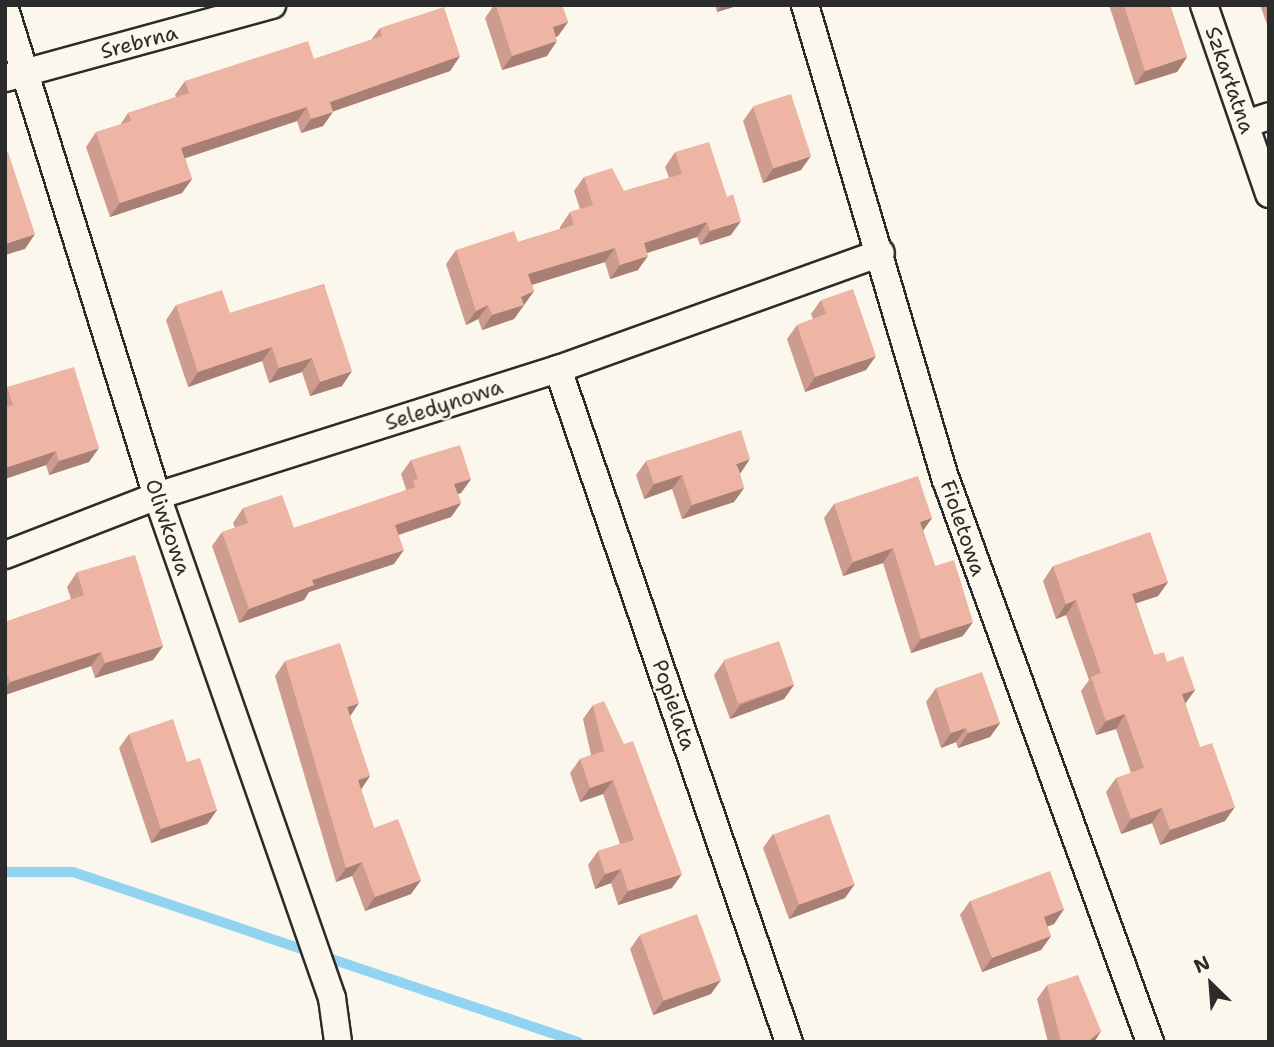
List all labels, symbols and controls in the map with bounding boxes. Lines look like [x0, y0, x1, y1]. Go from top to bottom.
street label: Srebrna [98, 20, 180, 64]
street label: Szkarłatna [1200, 23, 1260, 137]
street label: Seledynowa [382, 374, 506, 436]
street label: Oliwkowa [140, 476, 196, 578]
street label: Fioletowa [935, 477, 991, 579]
street label: Popielata [647, 656, 701, 754]
north arrow [1176, 949, 1246, 1019]
text: N [1190, 950, 1214, 979]

